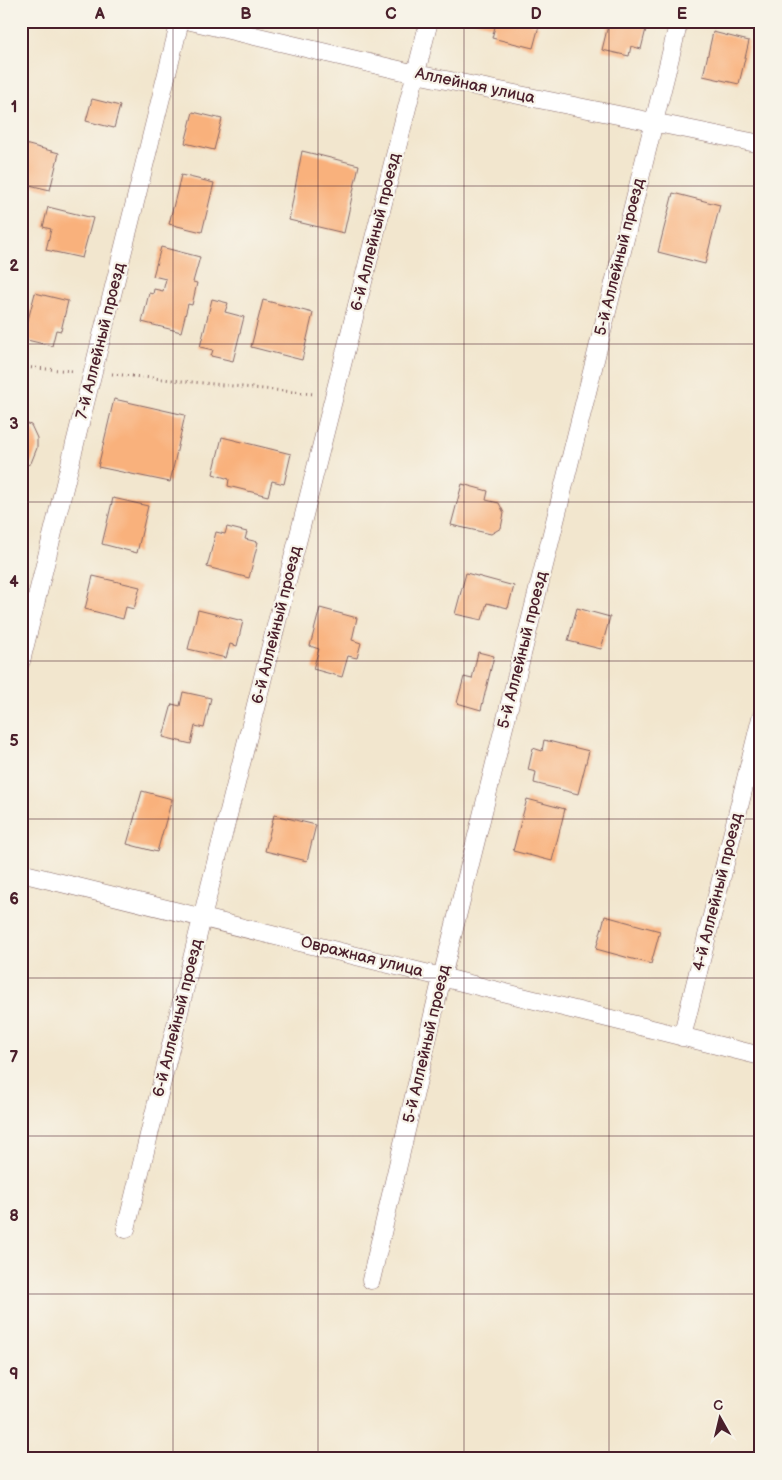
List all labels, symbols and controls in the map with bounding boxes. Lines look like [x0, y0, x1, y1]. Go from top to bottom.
text: A [94, 5, 105, 24]
text: B [240, 5, 252, 24]
text: C [385, 5, 397, 24]
text: D [530, 5, 542, 24]
text: E [677, 5, 687, 24]
street label: Аллейная улица [412, 64, 537, 108]
text: 1 [11, 98, 17, 117]
street label: 6-й Аллейный проезд [347, 151, 405, 313]
street label: 5-й Аллейный проезд [591, 176, 649, 338]
text: 2 [9, 257, 19, 276]
street label: 7-й Аллейный проезд [72, 261, 130, 421]
text: 3 [9, 415, 19, 434]
street label: 6-й Аллейный проезд [248, 544, 306, 706]
street label: 5-й Аллейный проезд [494, 569, 552, 731]
text: 4 [9, 573, 19, 592]
text: 5 [9, 732, 19, 751]
street label: 4-й Аллейный проезд [689, 811, 747, 973]
text: 6 [9, 890, 19, 909]
street label: Овражная улица [299, 933, 426, 982]
street label: 6-й Аллейный проезд [149, 937, 207, 1099]
street label: 5-й Аллейный проезд [400, 963, 454, 1125]
text: 7 [10, 1048, 19, 1067]
text: 8 [9, 1207, 19, 1226]
text: 9 [9, 1365, 19, 1384]
north arrow [694, 1392, 744, 1442]
text: С [712, 1396, 725, 1415]

